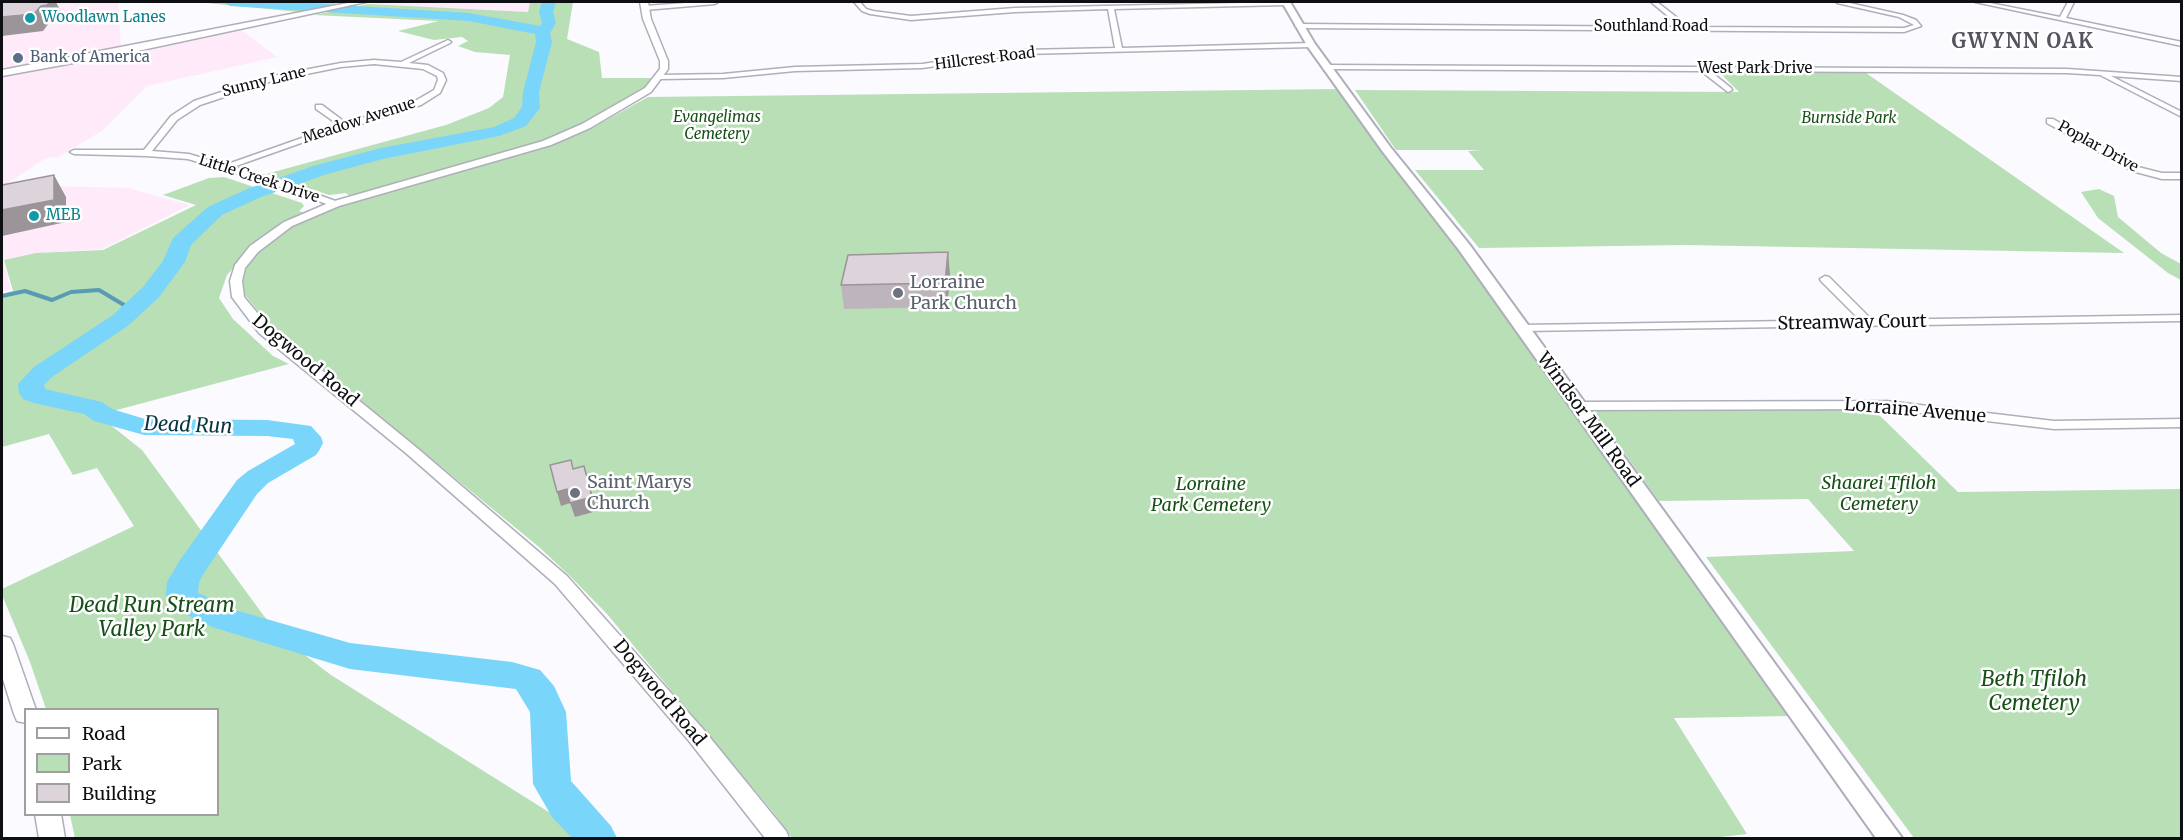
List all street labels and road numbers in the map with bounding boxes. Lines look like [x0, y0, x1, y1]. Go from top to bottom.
street label: Southland Road [1594, 18, 1708, 36]
street label: Hillcrest Road [934, 44, 1036, 74]
street label: West Park Drive [1698, 60, 1812, 78]
street label: Sunny Lane [220, 63, 308, 101]
street label: Meadow Avenue [300, 94, 418, 148]
street label: Poplar Drive [2055, 118, 2141, 176]
street label: Little Creek Drive [197, 151, 321, 207]
street label: Dogwood Road [248, 310, 362, 412]
street label: Streamway Court [1777, 311, 1927, 335]
street label: Windsor Mill Road [1532, 349, 1644, 491]
street label: Lorraine Avenue [1843, 394, 1987, 428]
street label: Dogwood Road [608, 636, 710, 750]

